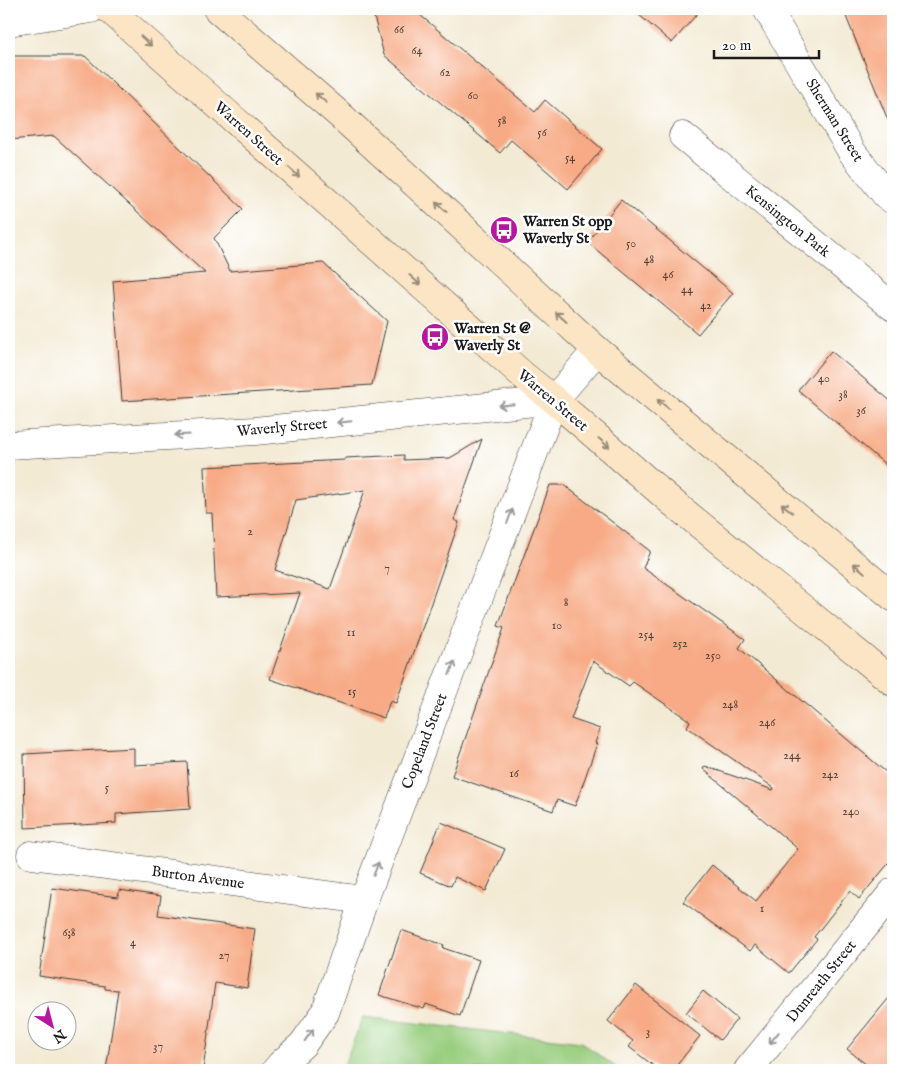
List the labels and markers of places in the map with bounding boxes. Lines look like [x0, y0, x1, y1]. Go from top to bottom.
place label: Warren St opp Waverly St [522, 212, 612, 248]
bus stop icon: Warren St opp Waverly St [489, 215, 519, 245]
place label: Warren St @ Waverly St [453, 319, 531, 355]
bus stop icon: Warren St @ Waverly St [420, 322, 450, 352]

